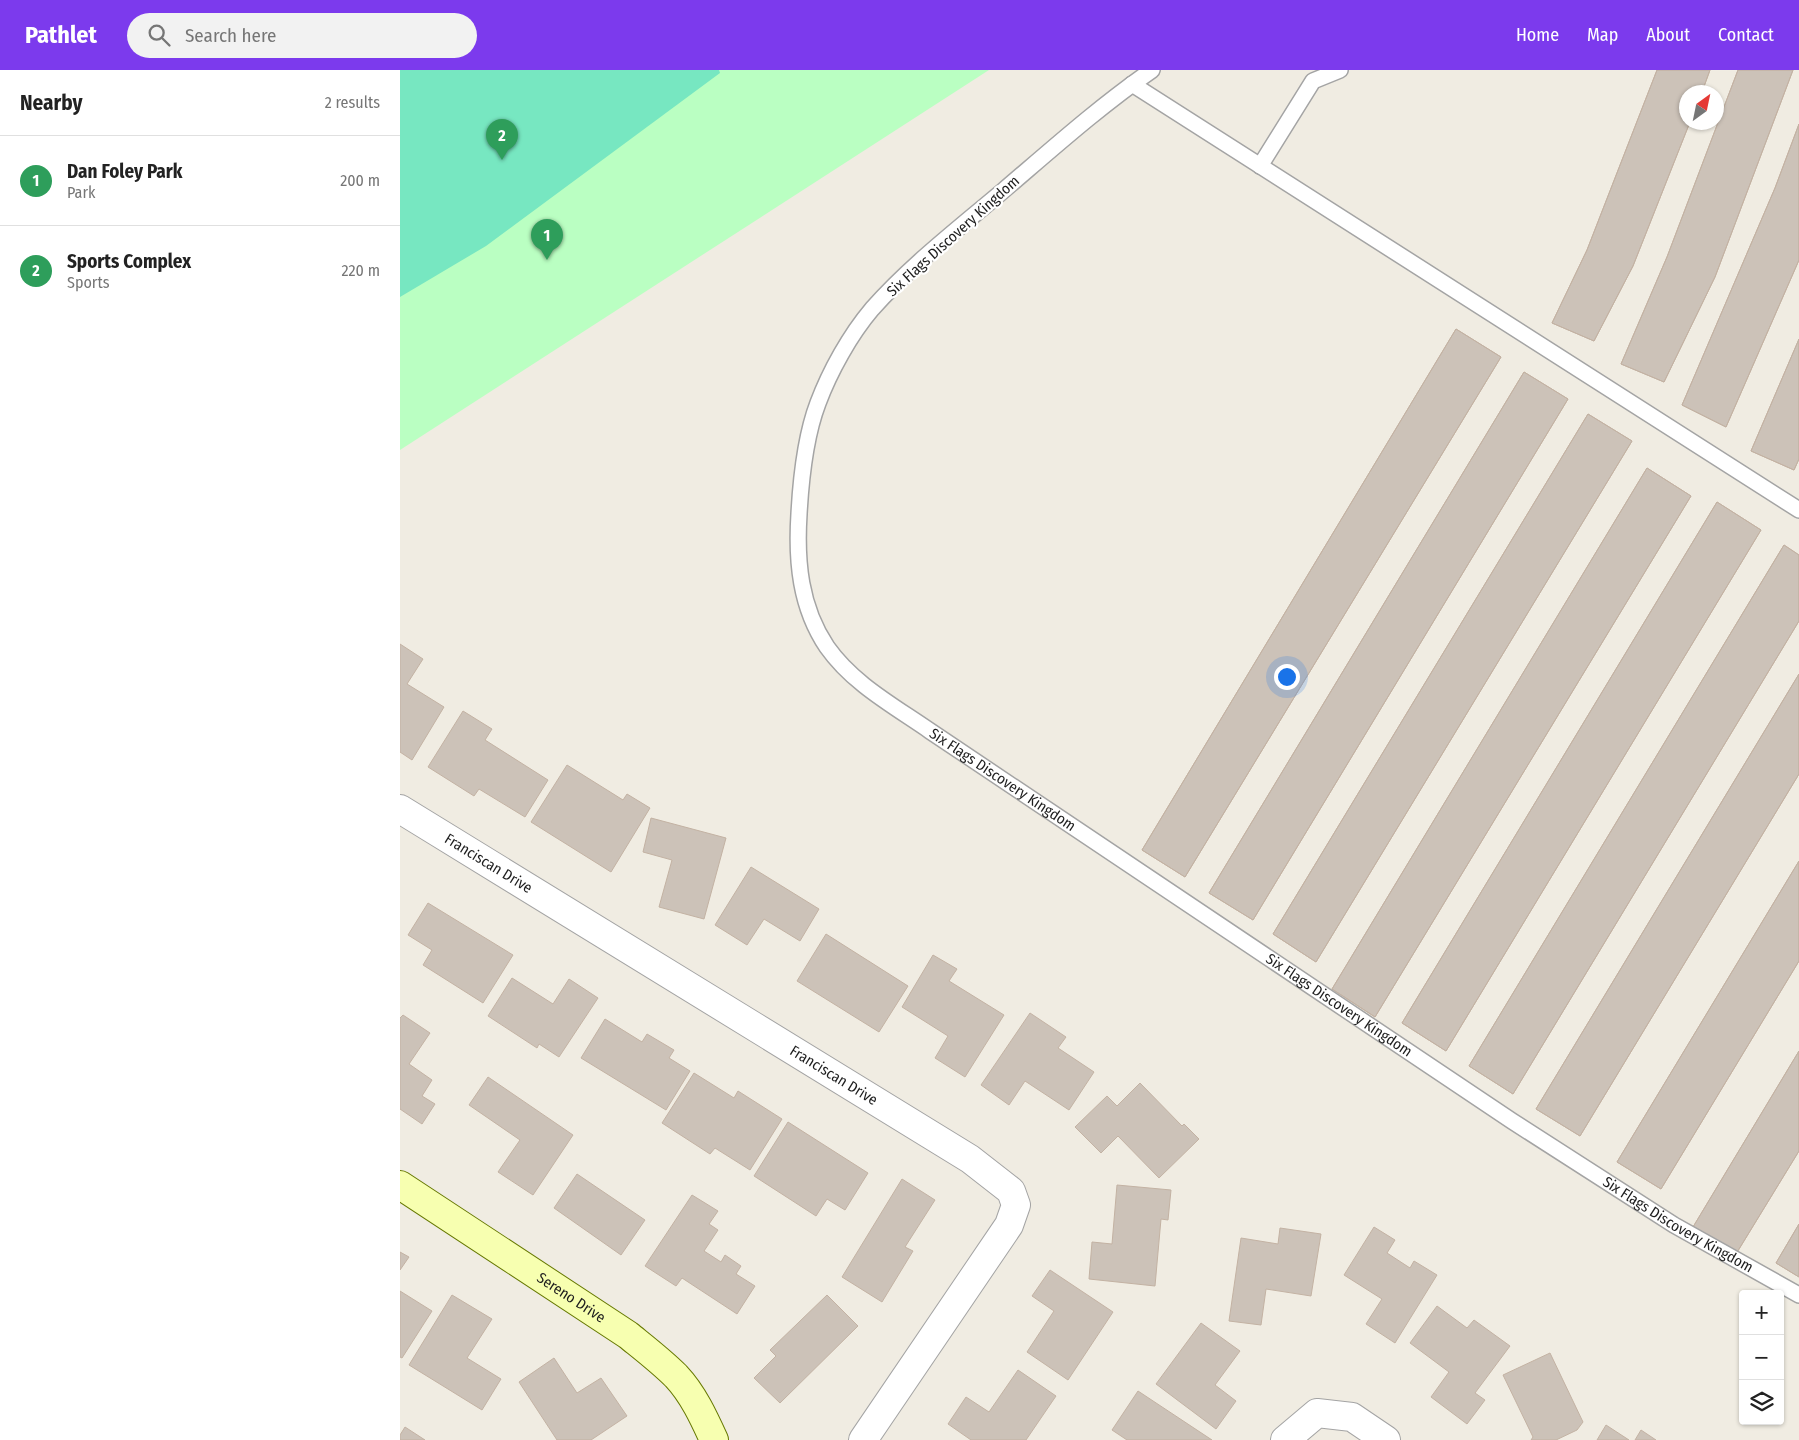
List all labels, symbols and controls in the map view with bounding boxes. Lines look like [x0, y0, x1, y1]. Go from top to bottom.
search box [127, 13, 477, 58]
text: Pathlet [25, 21, 97, 49]
icon: search [145, 21, 173, 49]
text: Search here [185, 24, 276, 47]
text: Home [1516, 24, 1559, 46]
text: Map [1587, 24, 1618, 46]
text: About [1646, 24, 1690, 46]
text: Contact [1718, 24, 1774, 46]
north arrow [1679, 85, 1724, 130]
text: Nearby [20, 90, 82, 116]
text: 2 results [325, 93, 380, 112]
pin: 2 [486, 119, 518, 160]
text: Dan Foley Park [67, 160, 182, 183]
text: 1 [33, 171, 39, 190]
text: 200 m [340, 171, 380, 190]
street label: Six Flags Discovery Kingdom [883, 172, 1023, 300]
text: Park [67, 183, 95, 202]
pin: 1 [531, 219, 563, 260]
text: Sports Complex [67, 250, 191, 273]
text: 2 [32, 261, 40, 280]
text: 220 m [341, 261, 380, 280]
text: Sports [67, 273, 110, 292]
your location [1274, 664, 1300, 690]
street label: Six Flags Discovery Kingdom [926, 724, 1079, 835]
street label: Franciscan Drive [441, 830, 536, 897]
street label: Six Flags Discovery Kingdom [1263, 950, 1416, 1060]
street label: Franciscan Drive [787, 1042, 881, 1109]
street label: Six Flags Discovery Kingdom [1599, 1173, 1756, 1276]
street label: Sereno Drive [534, 1269, 609, 1327]
map controls [1739, 1290, 1784, 1425]
button: + [1739, 1290, 1784, 1335]
button: − [1739, 1335, 1784, 1380]
button: layers [1739, 1380, 1784, 1425]

